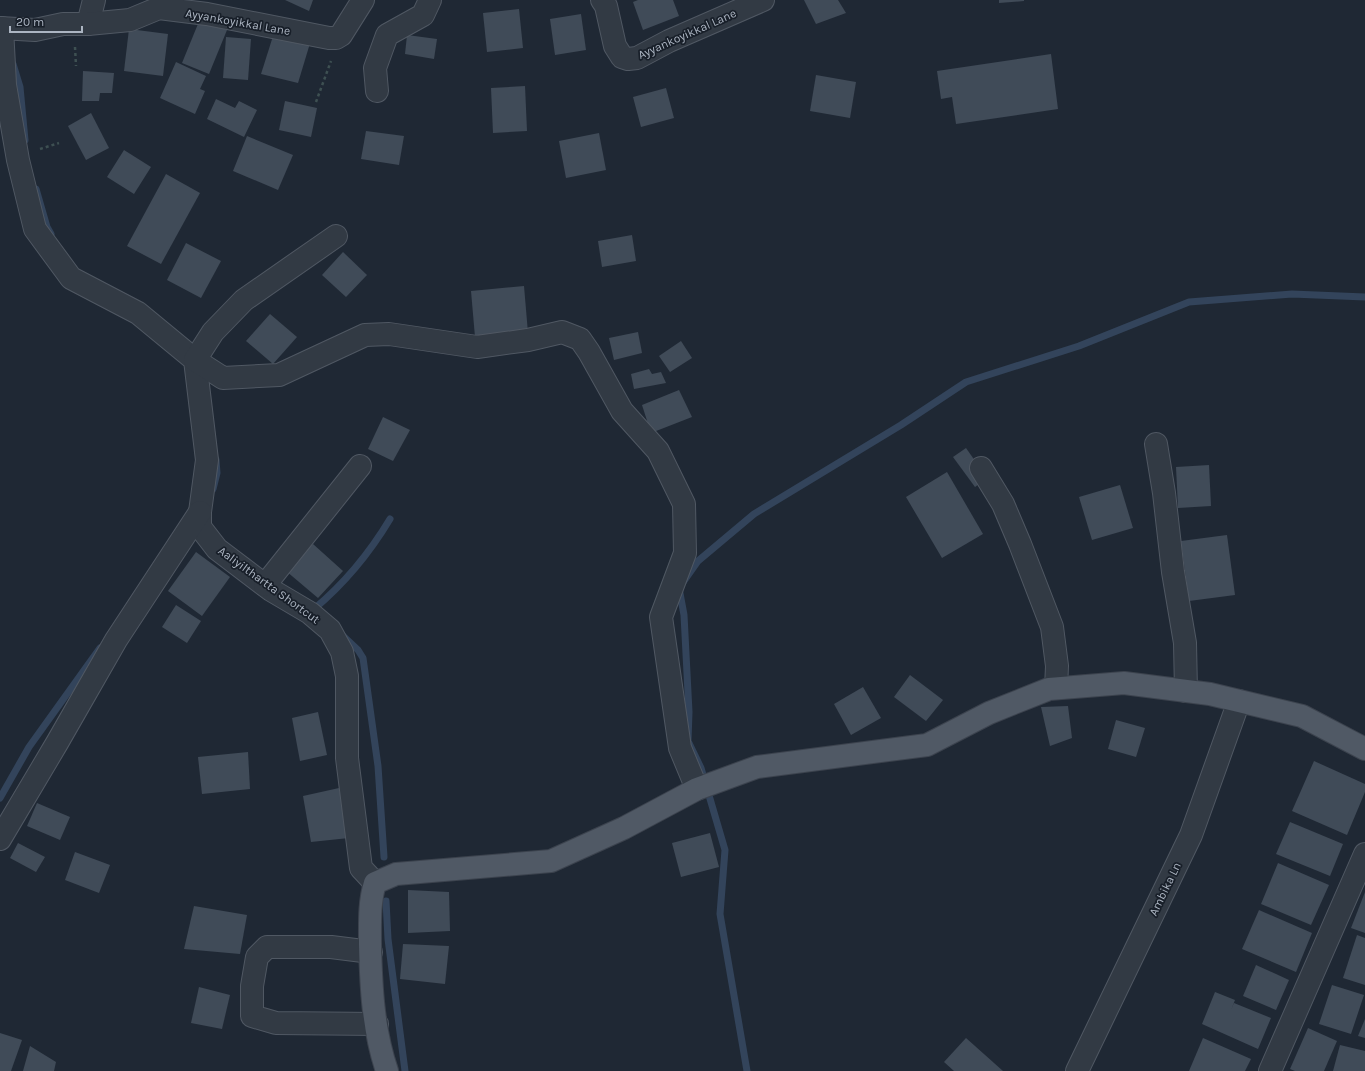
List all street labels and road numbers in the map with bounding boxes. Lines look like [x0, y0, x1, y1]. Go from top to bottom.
street label: Ayyankoyikkal Lane [185, 6, 291, 38]
street label: Ayyankoyikkal Lane [636, 6, 738, 62]
street label: Aaliyilthartta Shortcut [216, 543, 323, 627]
street label: Ambika Ln [1146, 860, 1184, 918]

